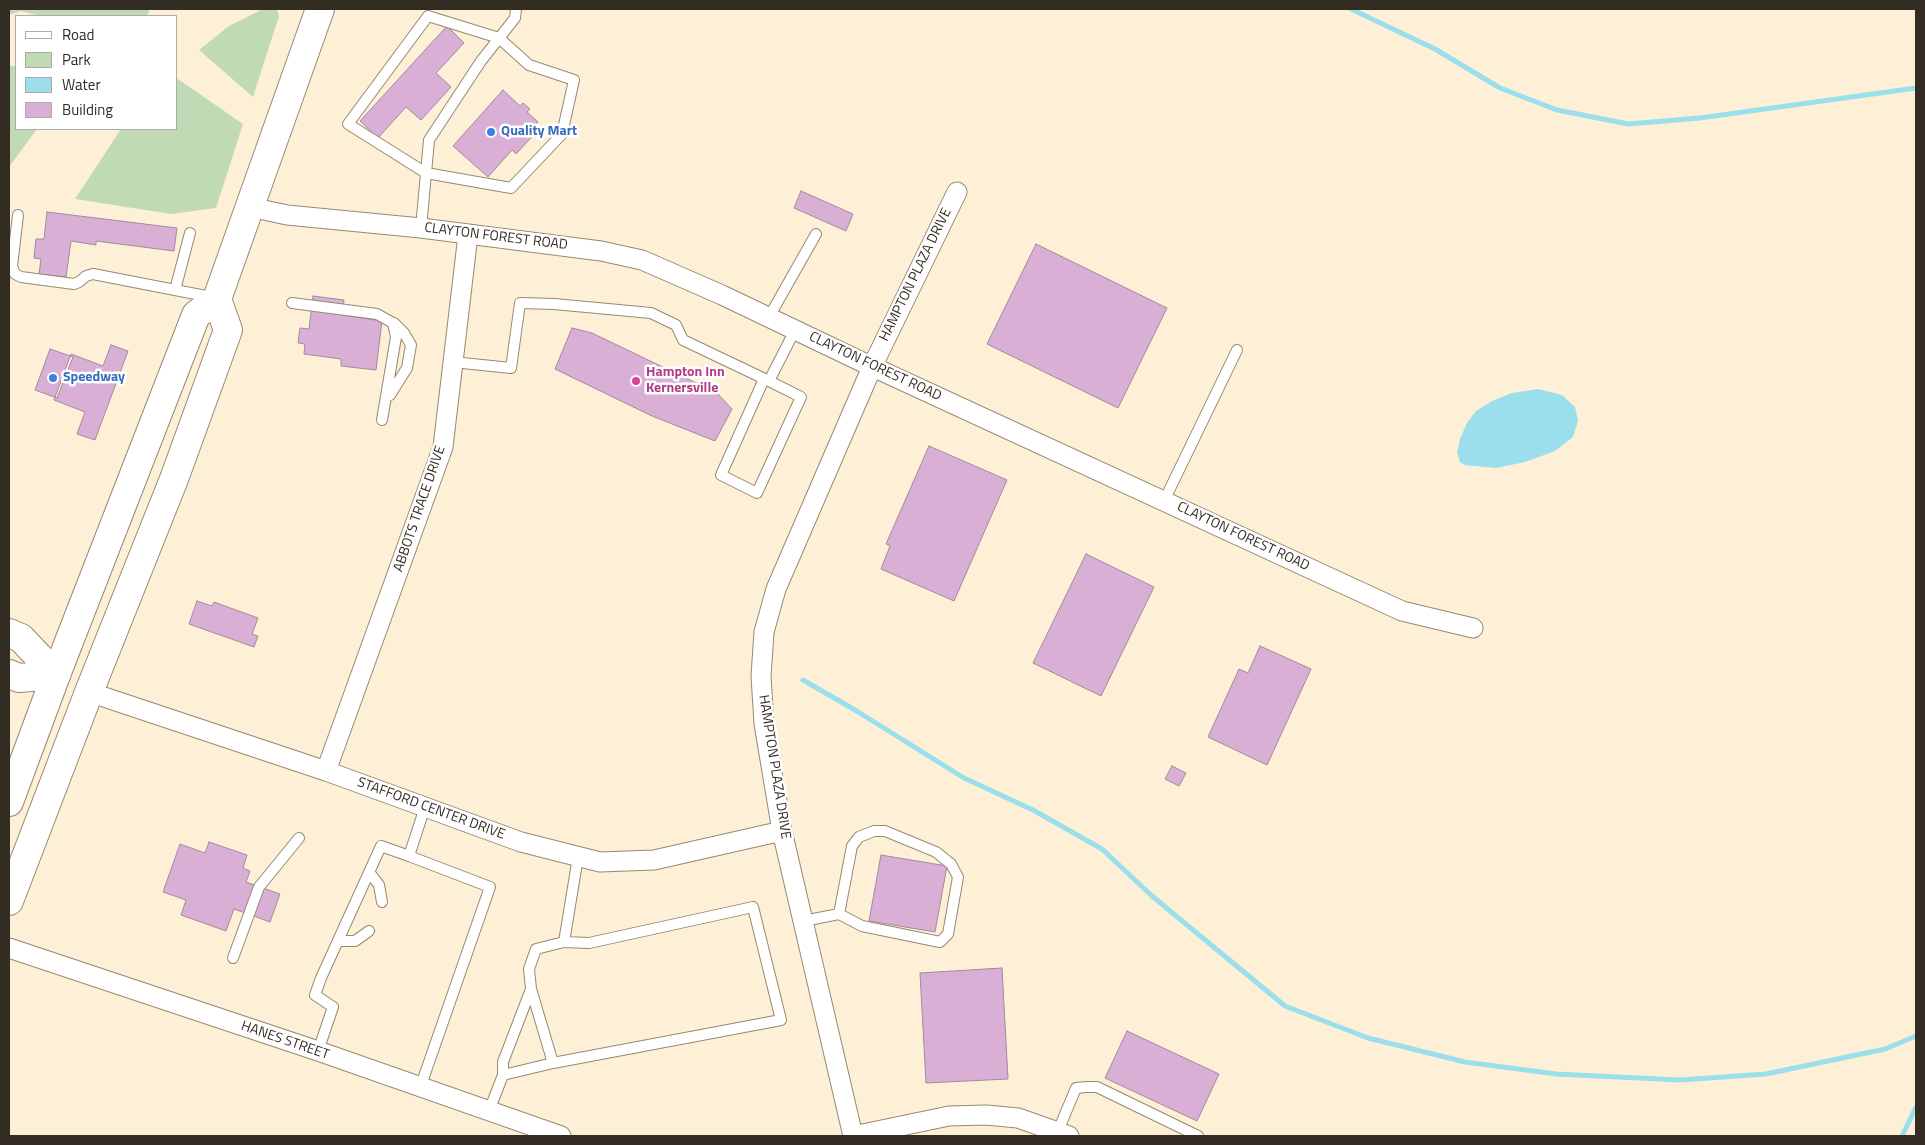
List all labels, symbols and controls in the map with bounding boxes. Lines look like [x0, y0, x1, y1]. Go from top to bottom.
legend [15, 15, 178, 130]
text: Road [62, 23, 94, 46]
text: Park [62, 48, 91, 71]
text: Water [62, 73, 101, 96]
text: Building [62, 98, 113, 121]
place label: Quality Mart [501, 124, 577, 140]
marker: Quality Mart [485, 126, 497, 138]
street label: HAMPTON PLAZA DRIVE [876, 206, 956, 344]
street label: CLAYTON FOREST ROAD [423, 220, 569, 254]
street label: CLAYTON FOREST ROAD [806, 329, 944, 405]
place label: Hampton Inn Kernersville [646, 365, 725, 398]
place label: Speedway [63, 370, 125, 386]
marker: Speedway [47, 372, 59, 384]
marker: Hampton Inn Kernersville [630, 375, 642, 387]
street label: ABBOTS TRACE DRIVE [391, 444, 449, 574]
street label: CLAYTON FOREST ROAD [1174, 499, 1312, 575]
street label: HAMPTON PLAZA DRIVE [754, 694, 794, 840]
street label: STAFFORD CENTER DRIVE [355, 774, 507, 844]
street label: HANES STREET [239, 1018, 331, 1064]

